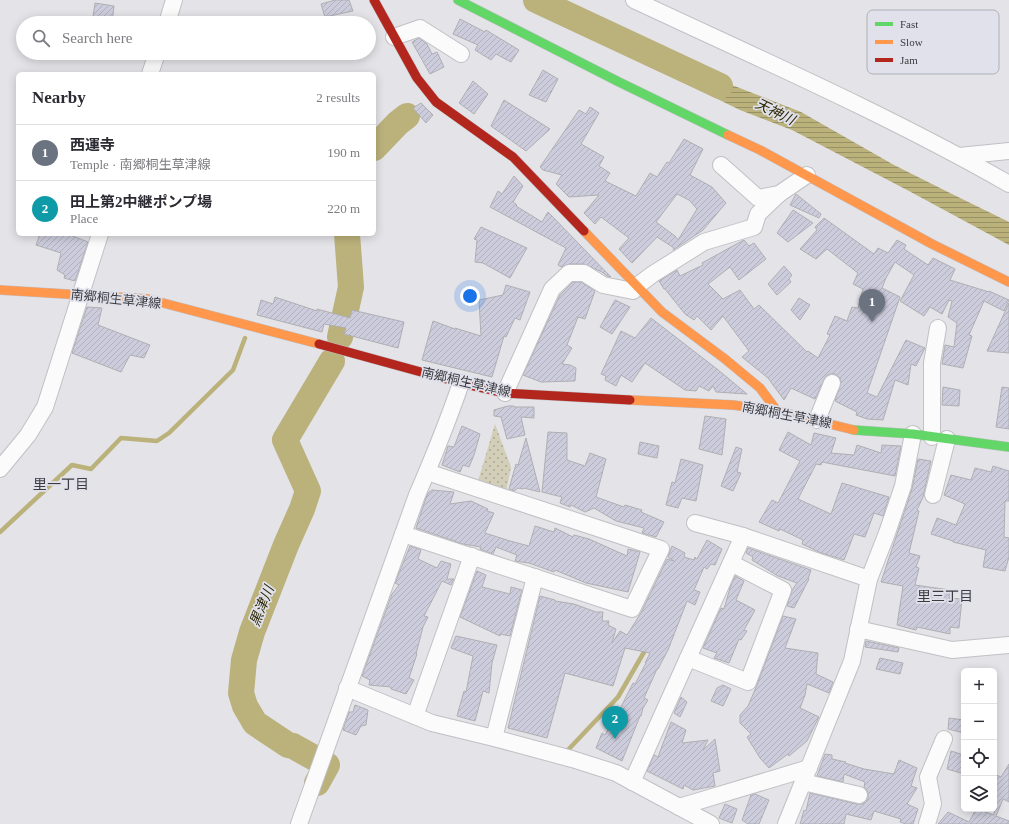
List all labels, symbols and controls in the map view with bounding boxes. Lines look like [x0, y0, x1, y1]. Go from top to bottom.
legend [867, 10, 999, 74]
search box [16, 16, 376, 60]
text: Fast [900, 18, 918, 30]
icon: search [30, 27, 52, 49]
text: Search here [62, 30, 132, 46]
text: Slow [900, 36, 923, 48]
text: Jam [900, 54, 918, 66]
text: Nearby [32, 88, 86, 107]
text: 2 results [316, 90, 360, 105]
water label: 天神川 [753, 96, 799, 129]
text: 西運寺 [70, 137, 115, 153]
text: 1 [42, 145, 48, 160]
text: 190 m [327, 145, 360, 160]
text: Temple · 南郷桐生草津線 [70, 157, 211, 172]
text: 田上第2中継ポンプ場 [70, 194, 212, 210]
text: 2 [42, 201, 48, 216]
text: 220 m [327, 201, 360, 216]
text: Place [70, 211, 98, 226]
your location [460, 286, 480, 306]
street label: 南郷桐生草津線 [70, 287, 162, 311]
pin: 1 [859, 289, 885, 322]
street label: 南郷桐生草津線 [420, 364, 512, 400]
street label: 南郷桐生草津線 [741, 399, 833, 431]
district label: 里一丁目 [33, 477, 89, 492]
water label: 黒津川 [247, 582, 278, 628]
district label: 里三丁目 [917, 589, 973, 604]
map controls [961, 668, 997, 812]
button: + [961, 668, 997, 704]
button: − [961, 704, 997, 740]
pin: 2 [602, 706, 628, 739]
button: locate [961, 740, 997, 776]
button: layers [961, 776, 997, 812]

